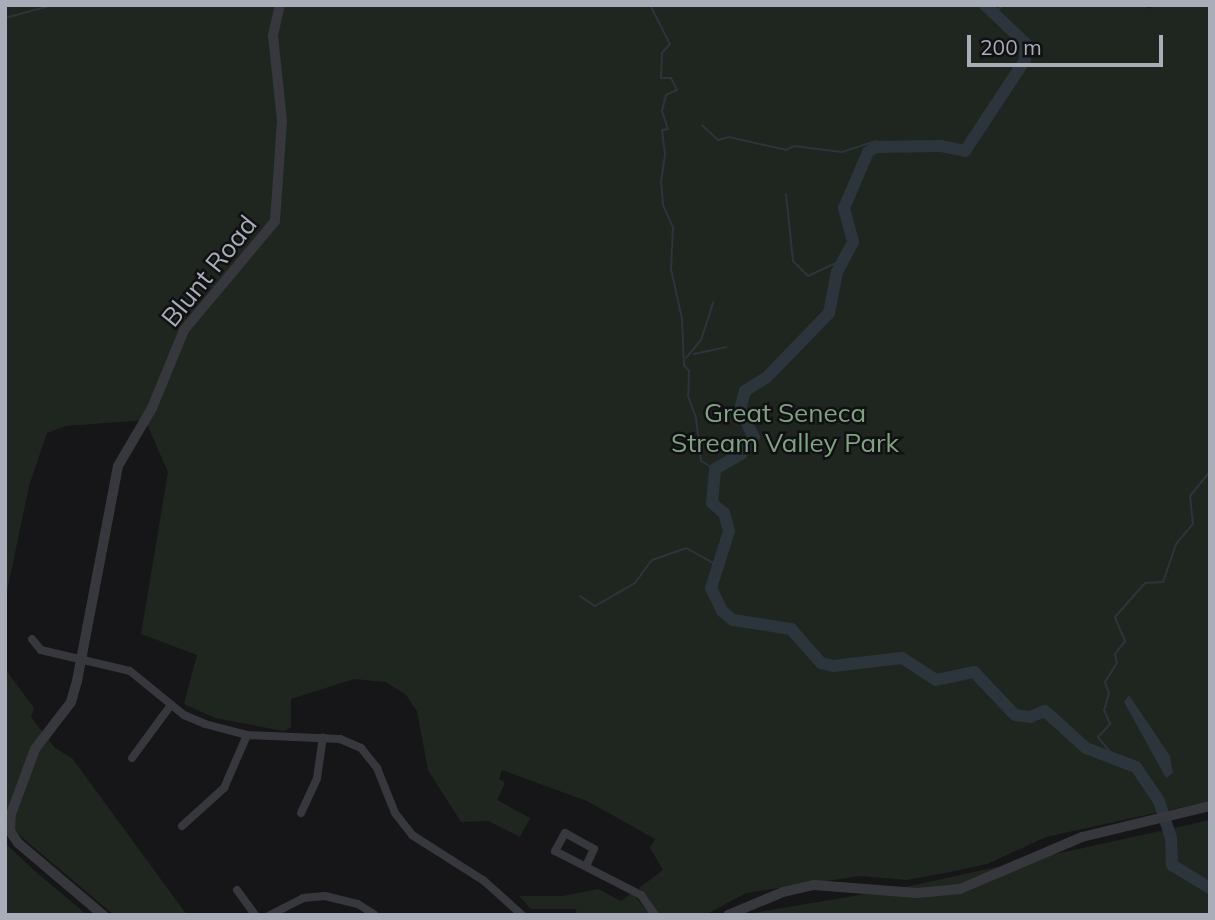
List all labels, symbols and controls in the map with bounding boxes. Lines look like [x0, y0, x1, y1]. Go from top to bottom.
scale bar [970, 21, 1166, 65]
text: 200 m [980, 34, 1042, 60]
street label: Blunt Road [155, 209, 263, 333]
park label: Great Seneca Stream Valley Park [671, 397, 899, 458]

